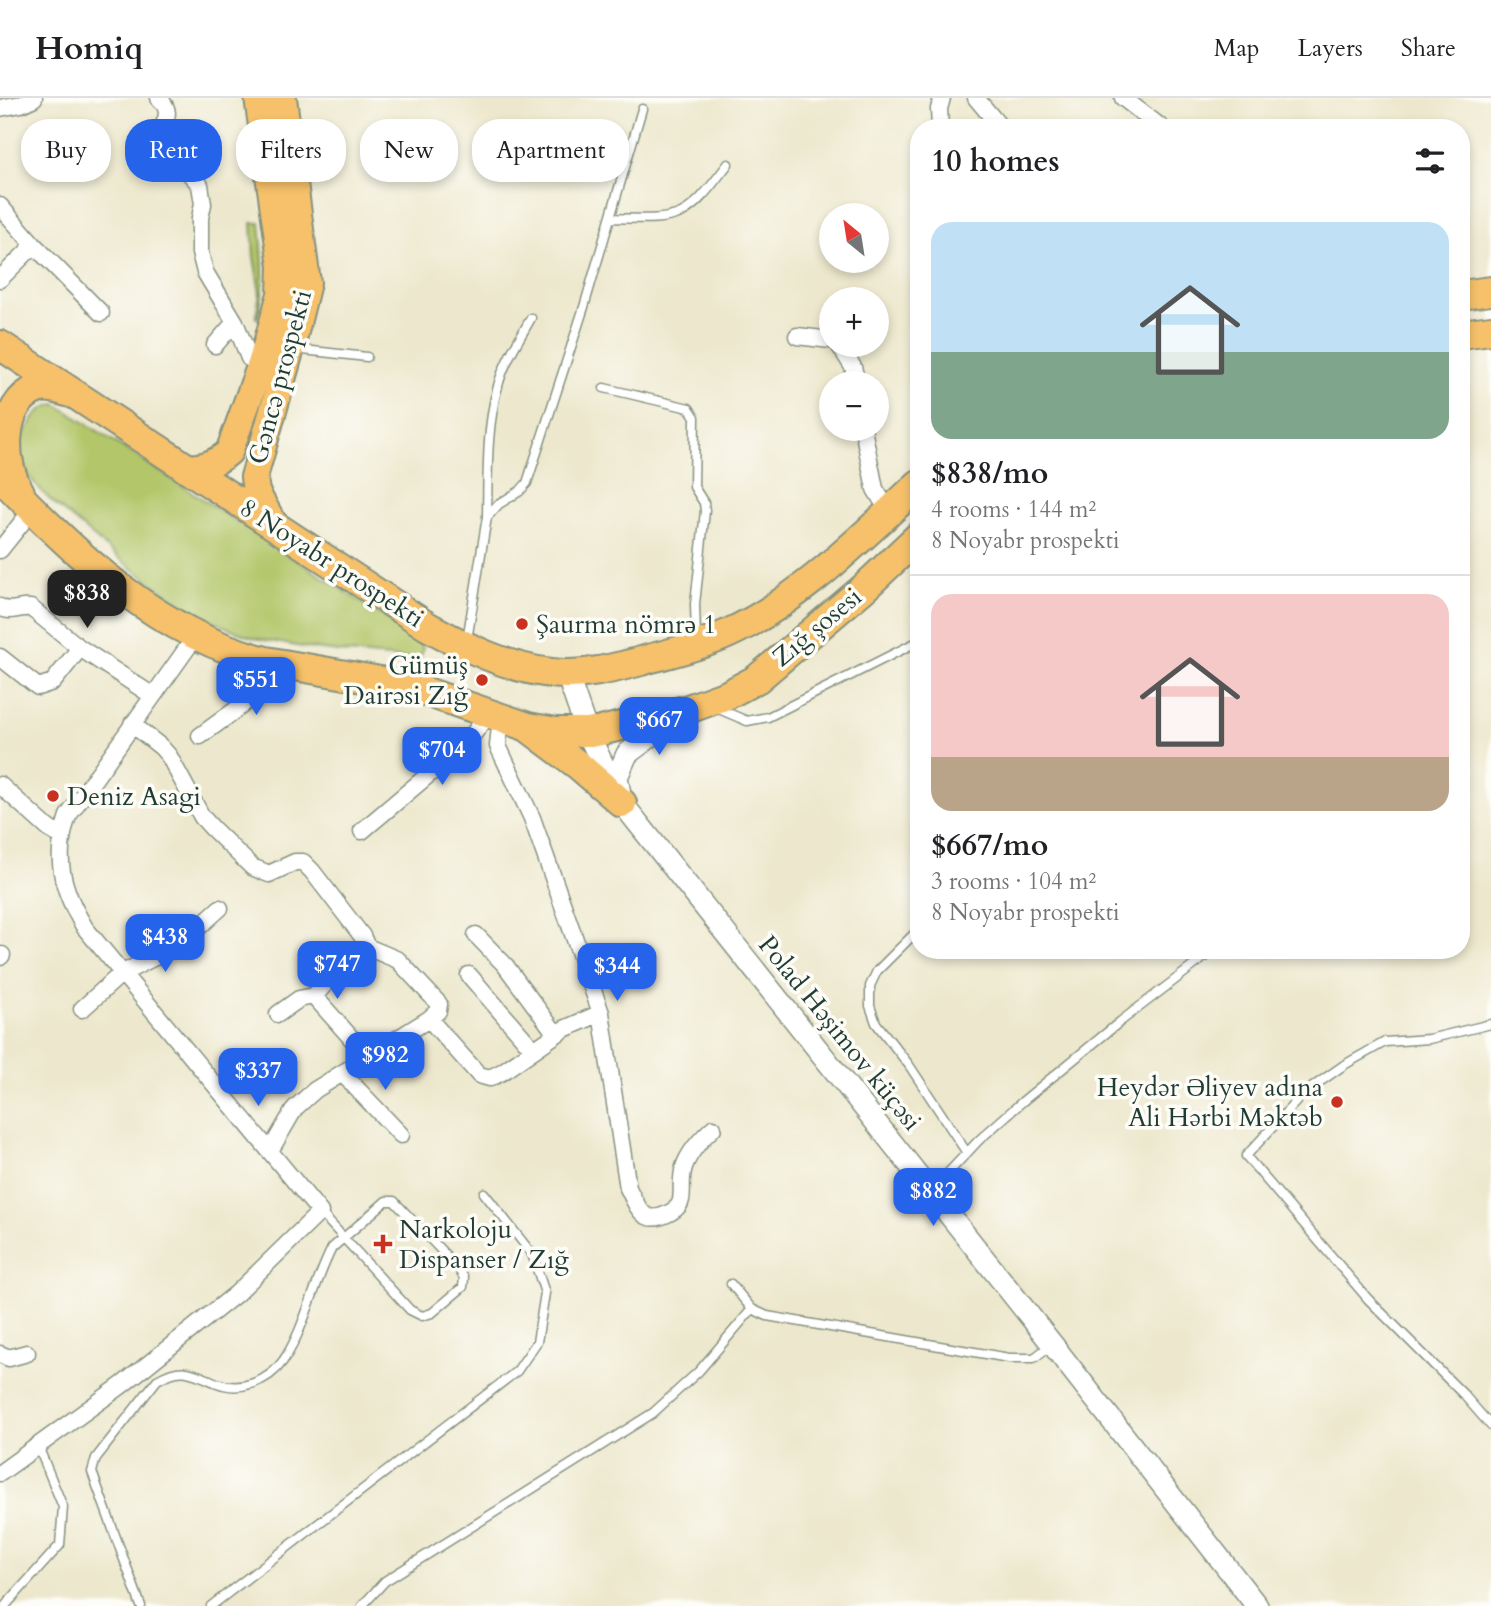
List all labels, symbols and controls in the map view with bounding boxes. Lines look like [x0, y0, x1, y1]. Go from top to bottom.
text: Homiq [35, 26, 143, 71]
text: Map [1214, 32, 1260, 65]
text: Layers [1298, 32, 1363, 65]
text: Share [1401, 32, 1456, 65]
chip: Buy [21, 119, 111, 182]
chip: Rent [125, 119, 222, 182]
chip: Filters [236, 119, 346, 182]
chip: New [360, 119, 458, 182]
chip: Apartment [472, 119, 629, 182]
text: 10 homes [931, 141, 1060, 182]
icon: filters [1411, 142, 1449, 180]
north arrow [819, 203, 889, 273]
map controls [819, 203, 889, 441]
icon: home [1127, 267, 1253, 393]
street label: Gəncə prospekti [240, 286, 320, 468]
button: + [819, 287, 889, 357]
button: − [819, 371, 889, 441]
text: $838/mo [931, 453, 1048, 494]
street label: 8 Noyabr prospekti [233, 490, 431, 636]
text: 4 rooms · 144 m² [931, 494, 1096, 525]
text: 8 Noyabr prospekti [931, 525, 1120, 556]
pin: $838 [46, 570, 128, 630]
text: $838 [63, 577, 111, 608]
street label: Zığ şosesi [765, 579, 869, 675]
place label: Şaurma nömrә 1 [536, 607, 716, 642]
marker: Şaurma nömrә 1 [514, 616, 530, 632]
icon: home [1127, 639, 1253, 765]
place label: Gümüş Dairəsi Zığ [344, 648, 468, 713]
pin: $551 [215, 658, 297, 717]
text: $551 [232, 664, 280, 695]
marker: Gümüş Dairəsi Zığ [474, 672, 490, 688]
pin: $667 [618, 698, 700, 757]
text: $667 [635, 704, 683, 735]
pin: $704 [401, 728, 483, 787]
text: $704 [418, 734, 466, 765]
place label: Deniz Asagi [67, 779, 201, 814]
marker: Deniz Asagi [45, 788, 61, 804]
text: $667/mo [931, 825, 1048, 866]
text: 3 rooms · 104 m² [931, 866, 1096, 897]
text: 8 Noyabr prospekti [931, 897, 1120, 928]
pin: $438 [124, 914, 206, 974]
text: $438 [141, 921, 189, 952]
street label: Polad Həşimov küçəsi [750, 928, 930, 1138]
pin: $747 [296, 942, 378, 1001]
pin: $344 [576, 944, 658, 1003]
text: $747 [313, 948, 361, 979]
text: $344 [593, 950, 641, 981]
pin: $982 [344, 1032, 426, 1092]
text: $982 [361, 1039, 409, 1070]
pin: $337 [217, 1048, 299, 1108]
text: $337 [234, 1055, 282, 1086]
place label: Heydər Əliyev adına Ali Hərbi Məktəb [1097, 1070, 1323, 1135]
marker: Heydər Əliyev adına Ali Hərbi Məktəb [1329, 1094, 1345, 1110]
pin: $882 [892, 1168, 974, 1228]
text: $882 [909, 1175, 957, 1206]
place label: Narkoloju Dispanser / Zığ [399, 1212, 569, 1277]
marker: Narkoloju Dispanser / Zığ [373, 1234, 393, 1254]

